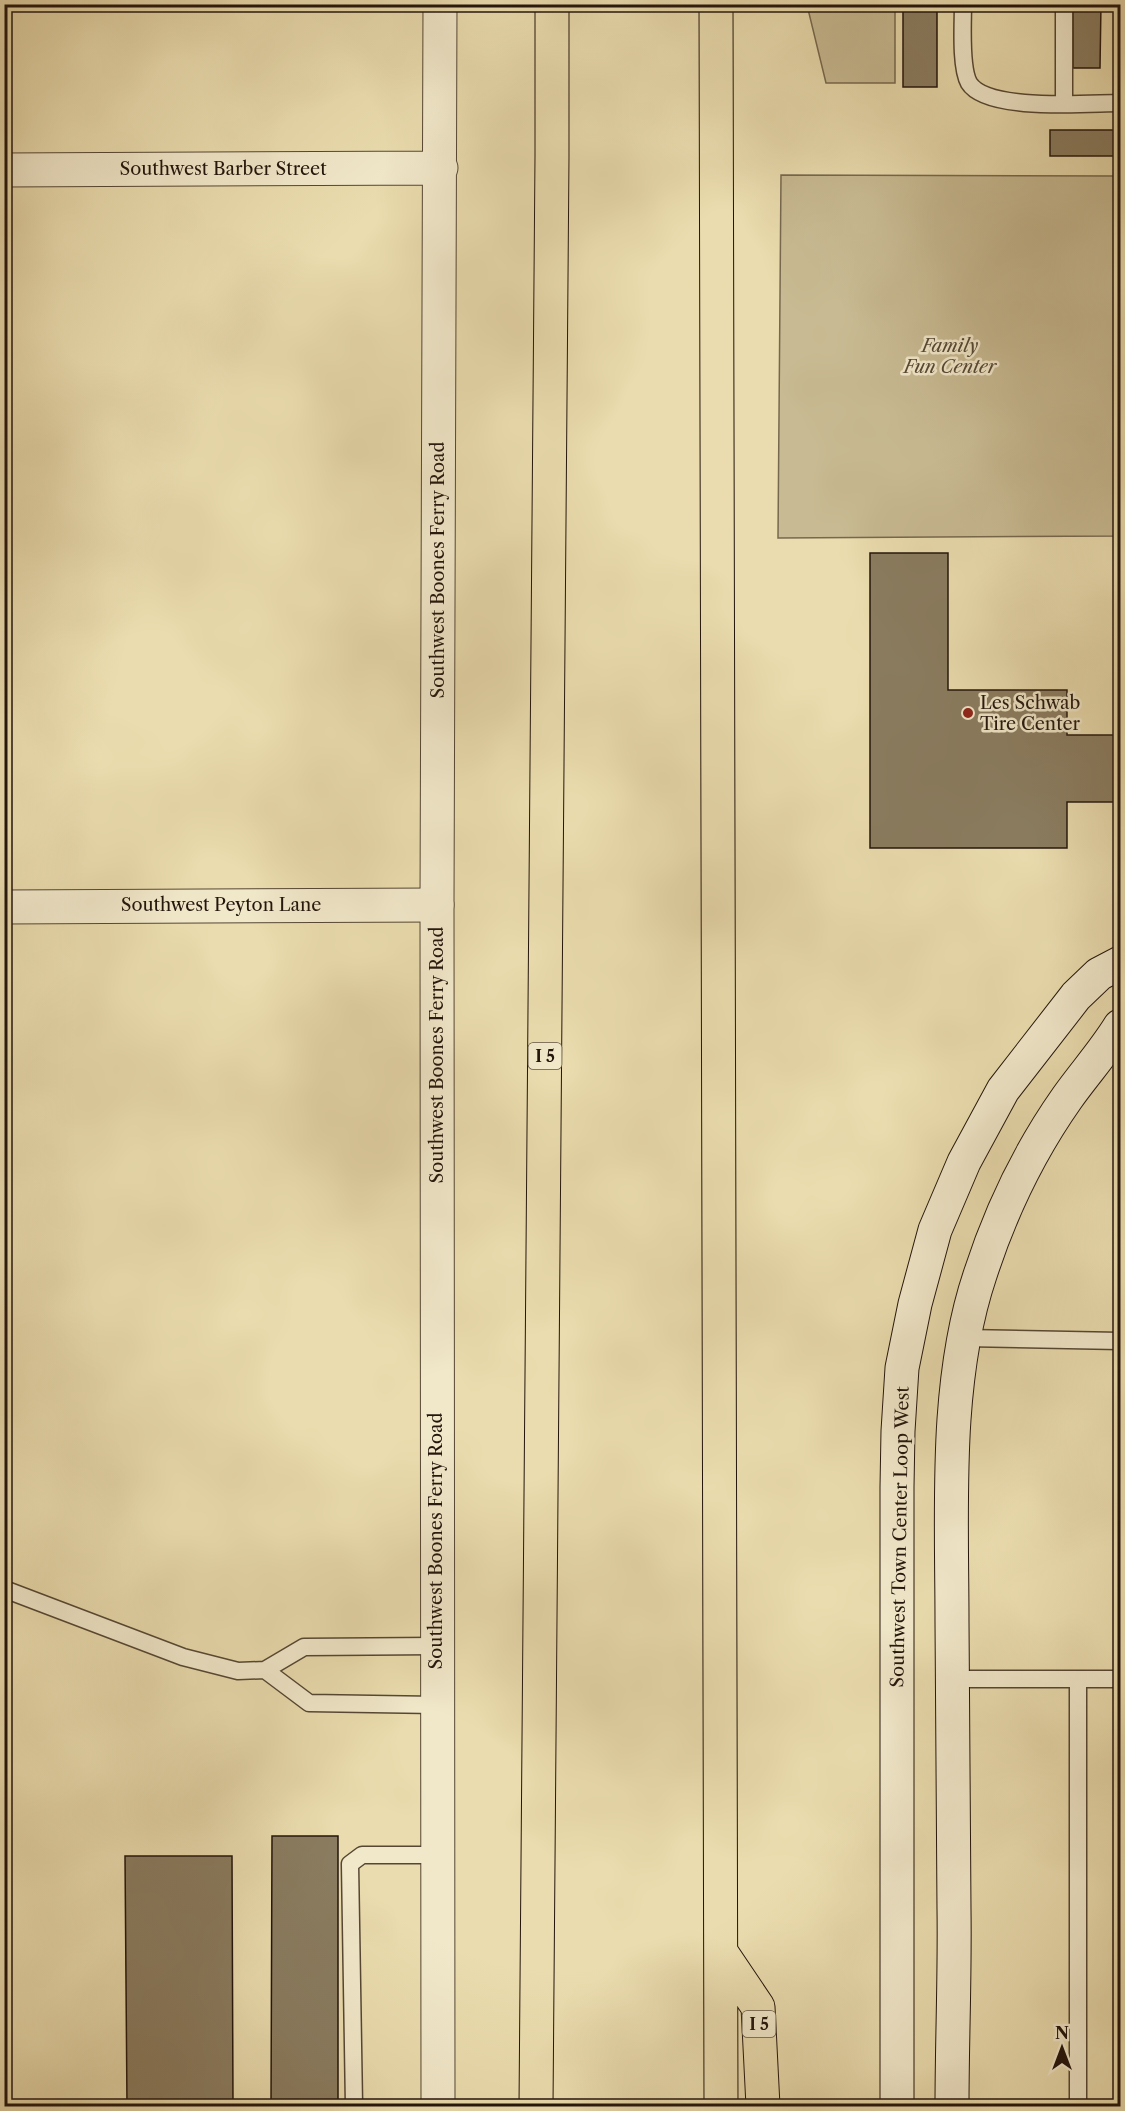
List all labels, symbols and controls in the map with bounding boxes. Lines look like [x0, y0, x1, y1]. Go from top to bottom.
street label: Southwest Barber Street [119, 158, 327, 180]
park label: Family Fun Center [902, 335, 998, 378]
street label: Southwest Boones Ferry Road [427, 441, 449, 699]
place label: Les Schwab Tire Center [980, 692, 1081, 735]
marker: Les Schwab Tire Center [961, 706, 975, 720]
street label: Southwest Peyton Lane [121, 894, 321, 916]
street label: Southwest Boones Ferry Road [426, 926, 448, 1184]
road number: I 5 [528, 1043, 562, 1069]
street label: Southwest Town Center Loop West [886, 1386, 914, 1688]
street label: Southwest Boones Ferry Road [425, 1412, 447, 1670]
road number: I 5 [742, 2011, 776, 2037]
north arrow [1032, 2018, 1092, 2078]
text: N [1055, 2023, 1069, 2043]

